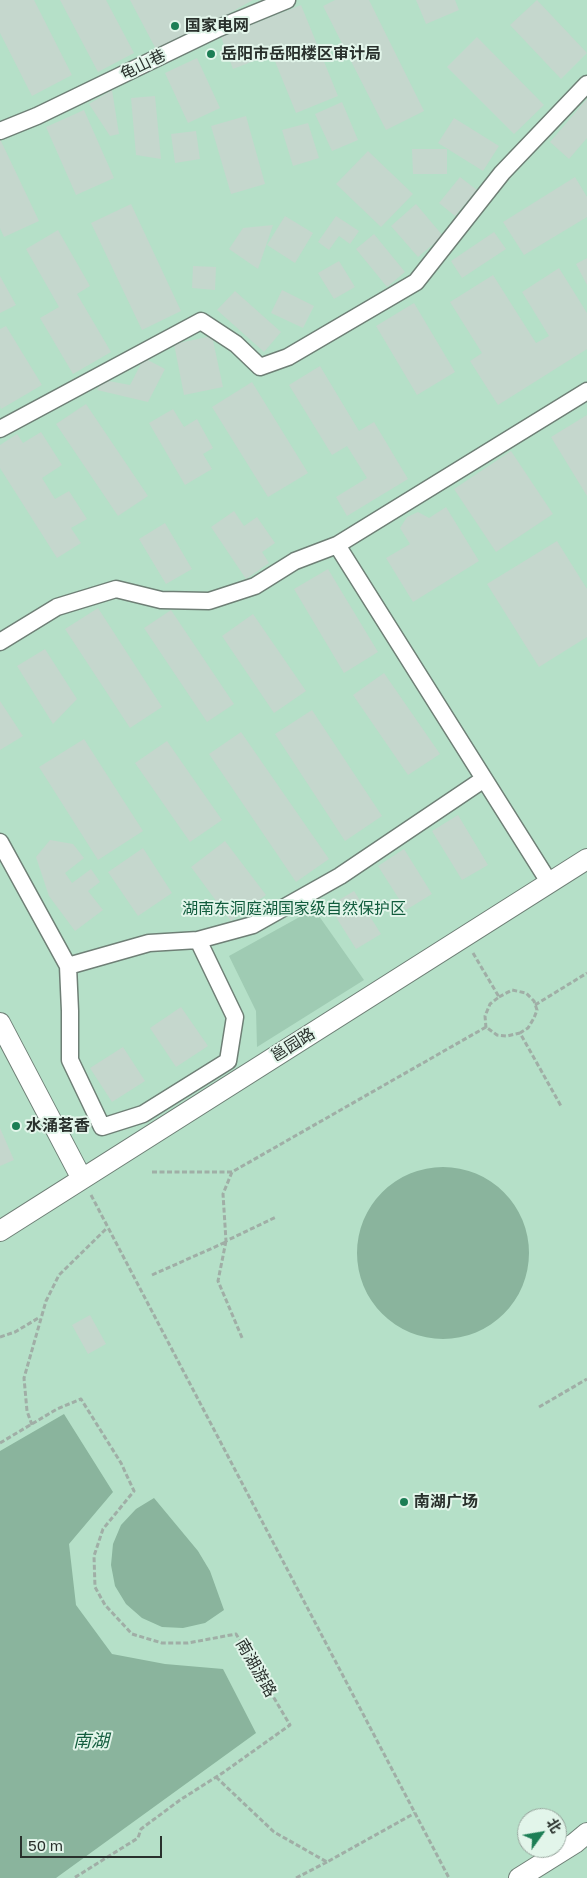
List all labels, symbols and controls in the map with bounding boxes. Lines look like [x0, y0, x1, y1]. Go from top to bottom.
place label: 国家电网 [185, 16, 249, 36]
marker: 国家电网 [169, 20, 181, 32]
place label: 岳阳市岳阳楼区审计局 [221, 44, 381, 64]
street label: 龟山巷 [117, 46, 169, 84]
marker: 岳阳市岳阳楼区审计局 [205, 48, 217, 60]
park label: 湖南东洞庭湖国家级自然保护区 [182, 899, 406, 919]
street label: 邕园路 [268, 1024, 318, 1066]
place label: 水涌茗香 [26, 1116, 90, 1136]
marker: 水涌茗香 [10, 1120, 22, 1132]
place label: 南湖广场 [414, 1492, 478, 1512]
marker: 南湖广场 [398, 1496, 410, 1508]
street label: 南湖游路 [232, 1635, 280, 1701]
water label: 南湖 [73, 1730, 109, 1752]
north arrow [517, 1808, 567, 1858]
text: 北 [543, 1815, 565, 1836]
scale bar [22, 1826, 165, 1858]
text: 50 m [28, 1836, 63, 1854]

